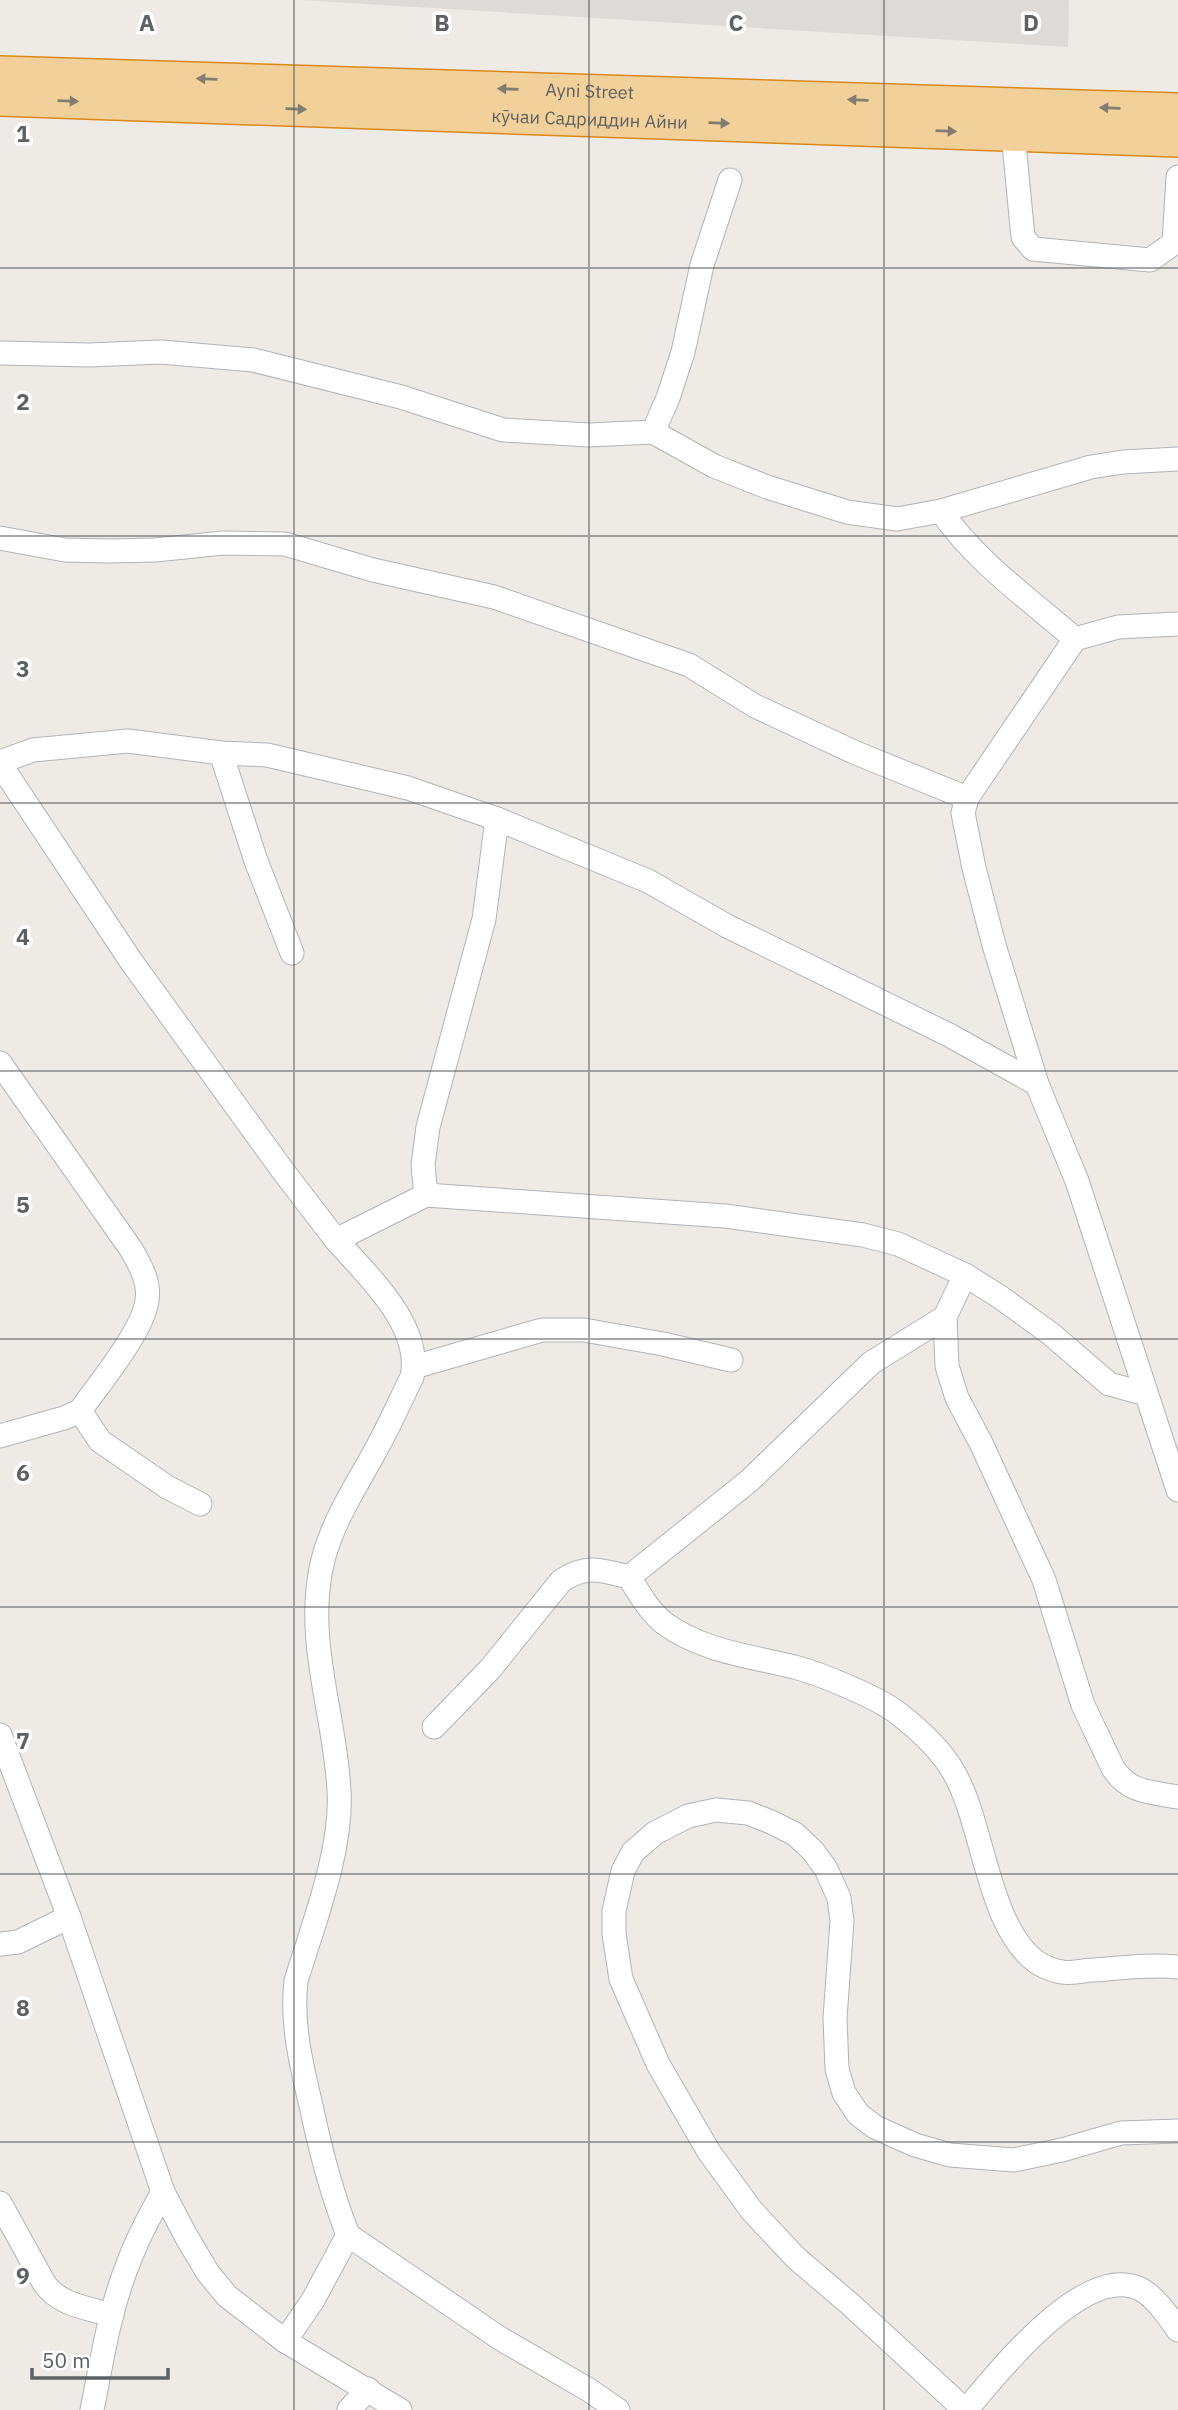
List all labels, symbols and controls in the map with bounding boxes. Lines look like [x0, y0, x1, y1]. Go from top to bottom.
text: A [139, 7, 155, 37]
text: B [434, 7, 450, 37]
text: C [729, 7, 744, 37]
text: D [1023, 7, 1039, 37]
one-way arrow [196, 74, 218, 85]
street label: Ayni Street [545, 78, 634, 104]
one-way arrow [497, 83, 519, 94]
one-way arrow [847, 94, 869, 105]
one-way arrow [57, 96, 79, 107]
one-way arrow [285, 103, 307, 114]
one-way arrow [1099, 103, 1121, 114]
street label: кӯчаи Садриддин Айни [491, 104, 688, 134]
one-way arrow [708, 117, 730, 128]
text: 1 [16, 118, 30, 148]
one-way arrow [935, 126, 957, 137]
text: 2 [16, 386, 30, 416]
text: 3 [16, 653, 30, 683]
text: 4 [16, 921, 30, 951]
text: 5 [16, 1189, 30, 1219]
text: 6 [16, 1457, 30, 1487]
text: 7 [16, 1725, 30, 1755]
text: 8 [16, 1992, 30, 2022]
text: 9 [16, 2260, 30, 2290]
scale bar [32, 2336, 168, 2380]
text: 50 m [42, 2346, 91, 2374]

